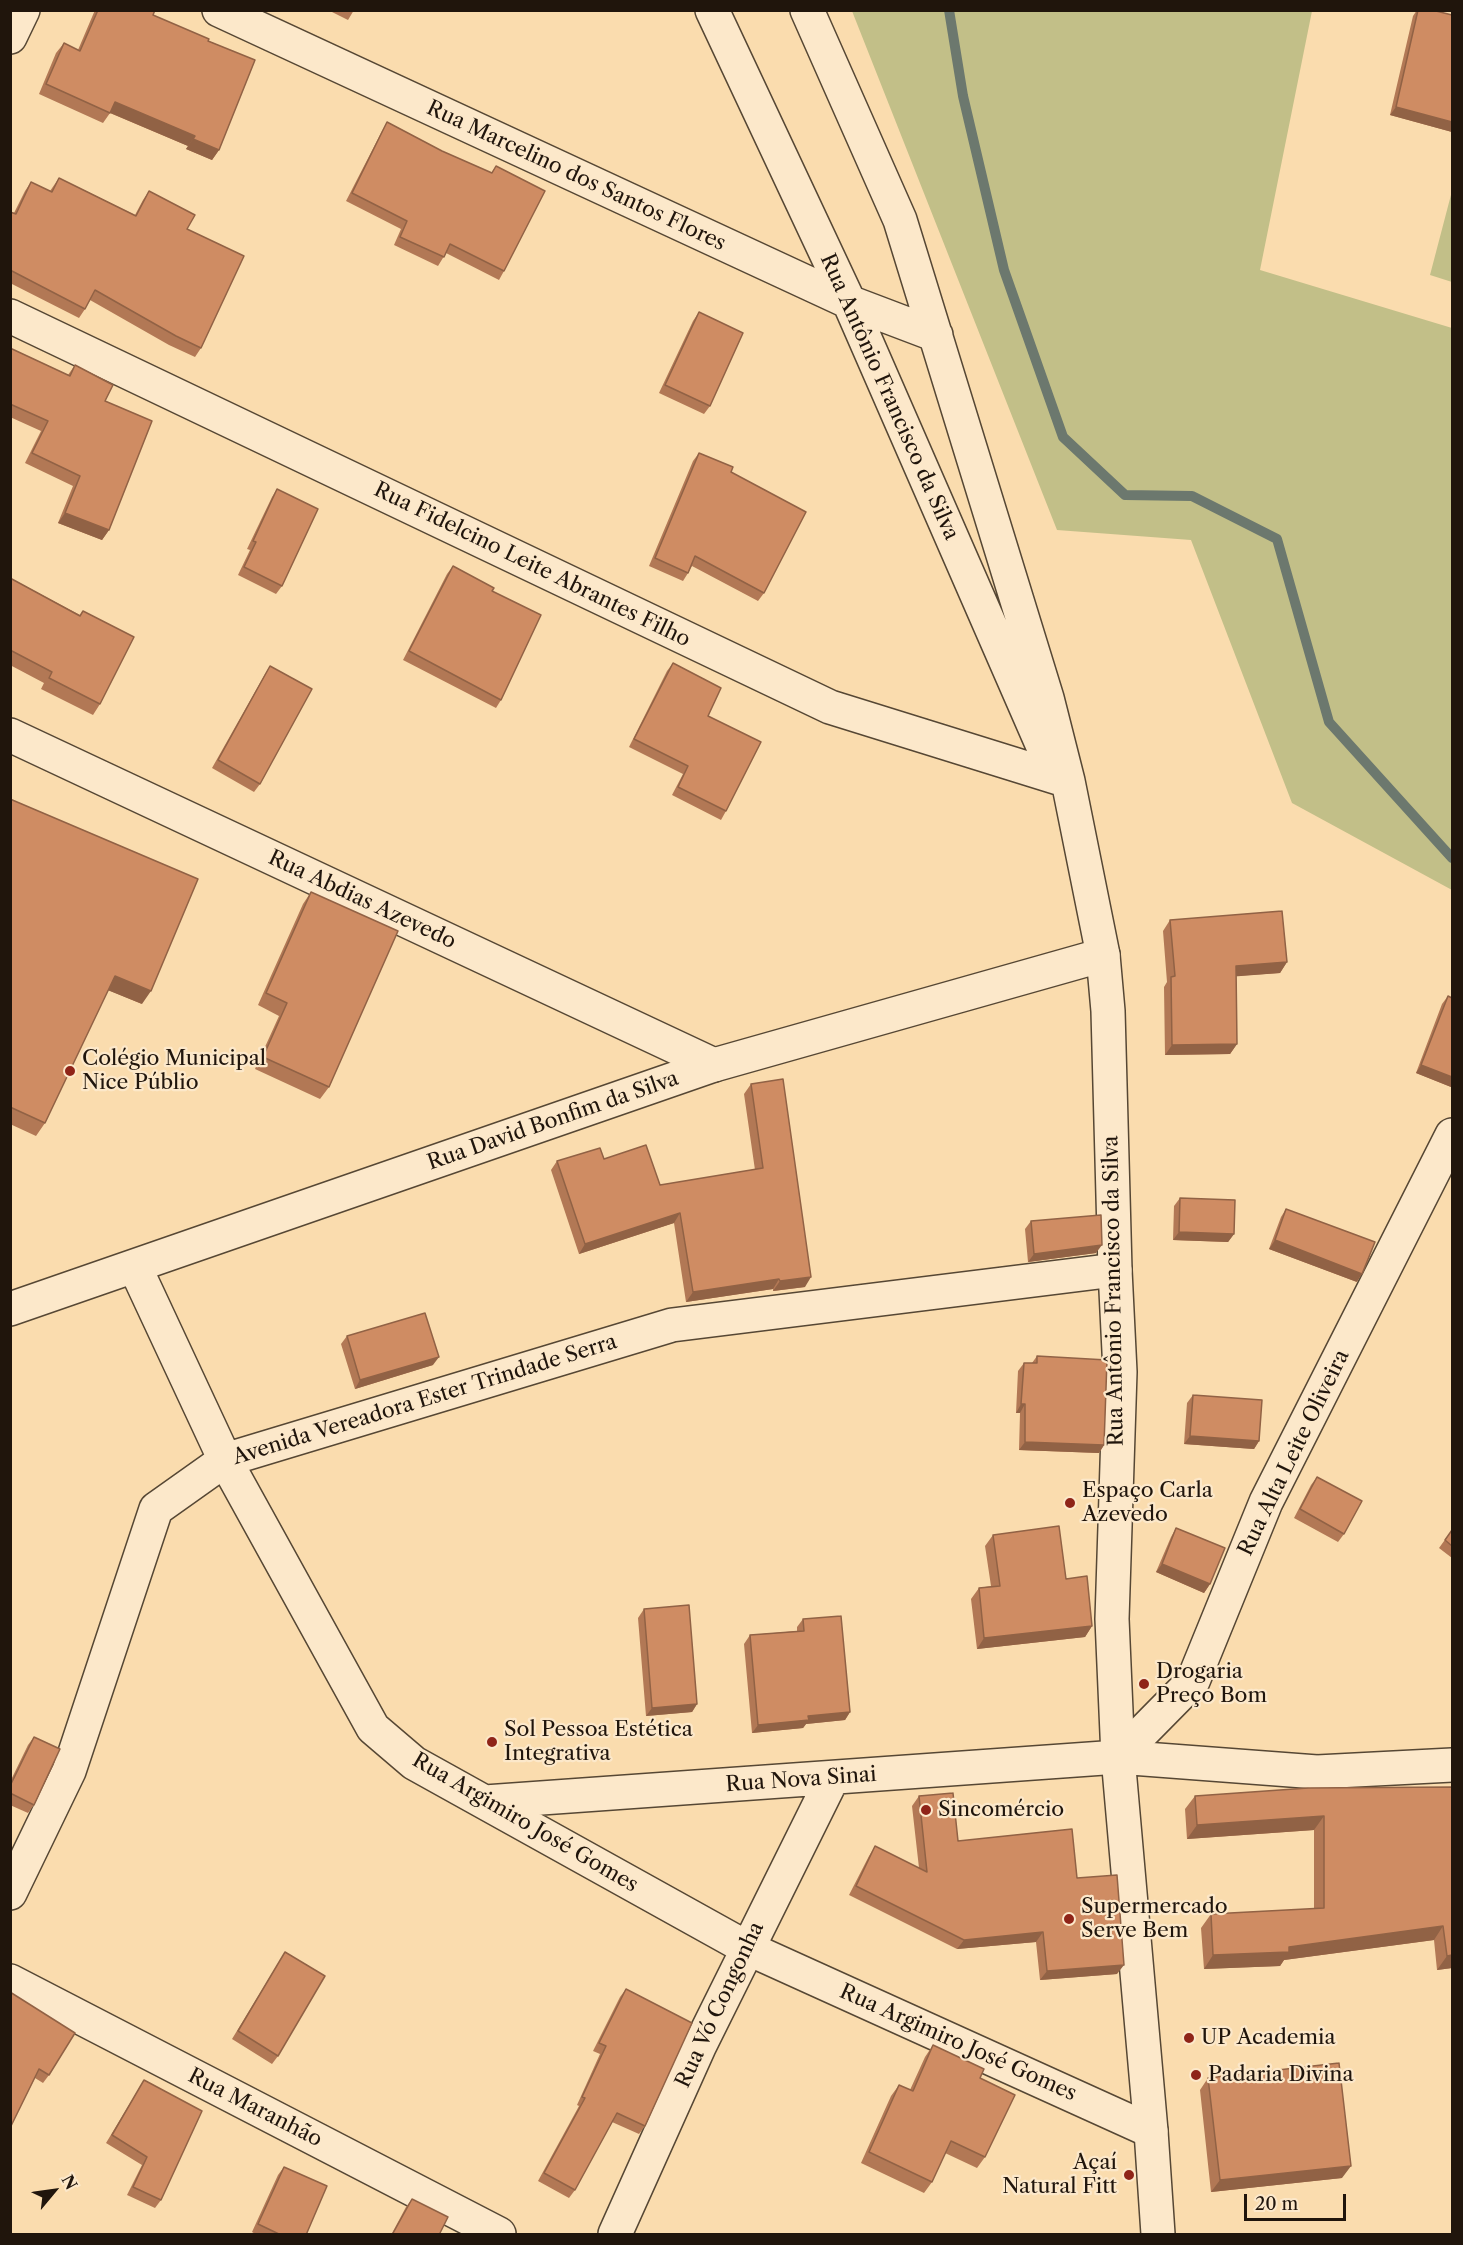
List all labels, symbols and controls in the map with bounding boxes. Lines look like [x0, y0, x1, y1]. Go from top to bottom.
street label: Rua Marcelino dos Santos Flores [422, 95, 730, 257]
street label: Rua Antônio Francisco da Silva [814, 250, 964, 544]
street label: Rua Fidelcino Leite Abrantes Filho [370, 477, 694, 653]
street label: Rua Abdias Azevedo [264, 845, 460, 955]
place label: Colégio Municipal Nice Públio [82, 1046, 266, 1096]
marker: Colégio Municipal Nice Públio [63, 1064, 77, 1078]
street label: Rua David Bonfim da Silva [424, 1066, 682, 1176]
street label: Rua Antônio Francisco da Silva [1099, 1135, 1129, 1447]
street label: Avenida Vereadora Ester Trindade Serra [230, 1329, 620, 1471]
street label: Rua Alta Leite Oliveira [1233, 1346, 1355, 1560]
place label: Espaço Carla Azevedo [1082, 1478, 1213, 1528]
marker: Espaço Carla Azevedo [1063, 1496, 1077, 1510]
place label: Drogaria Preço Bom [1156, 1659, 1267, 1709]
marker: Drogaria Preço Bom [1137, 1677, 1151, 1691]
place label: Sol Pessoa Estética Integrativa [504, 1717, 693, 1767]
marker: Sol Pessoa Estética Integrativa [485, 1735, 499, 1749]
street label: Rua Argimiro José Gomes [408, 1748, 642, 1898]
street label: Rua Nova Sinai [725, 1762, 877, 1798]
place label: Sincomércio [938, 1797, 1064, 1823]
marker: Sincomércio [919, 1803, 933, 1817]
place label: Supermercado Serve Bem [1081, 1894, 1228, 1944]
marker: Supermercado Serve Bem [1062, 1912, 1076, 1926]
street label: Rua Vó Congonha [671, 1918, 769, 2092]
street label: Rua Argimiro José Gomes [836, 1979, 1080, 2107]
place label: UP Academia [1201, 2025, 1336, 2051]
marker: UP Academia [1182, 2031, 1196, 2045]
place label: Padaria Divina [1208, 2062, 1354, 2088]
street label: Rua Maranhão [184, 2063, 326, 2153]
marker: Padaria Divina [1189, 2068, 1203, 2082]
place label: Açaí Natural Fitt [1002, 2150, 1117, 2200]
north arrow [24, 2161, 84, 2221]
marker: Açaí Natural Fitt [1122, 2168, 1136, 2182]
text: N [58, 2171, 82, 2193]
scale bar [1247, 2182, 1349, 2220]
text: 20 m [1255, 2193, 1298, 2215]

